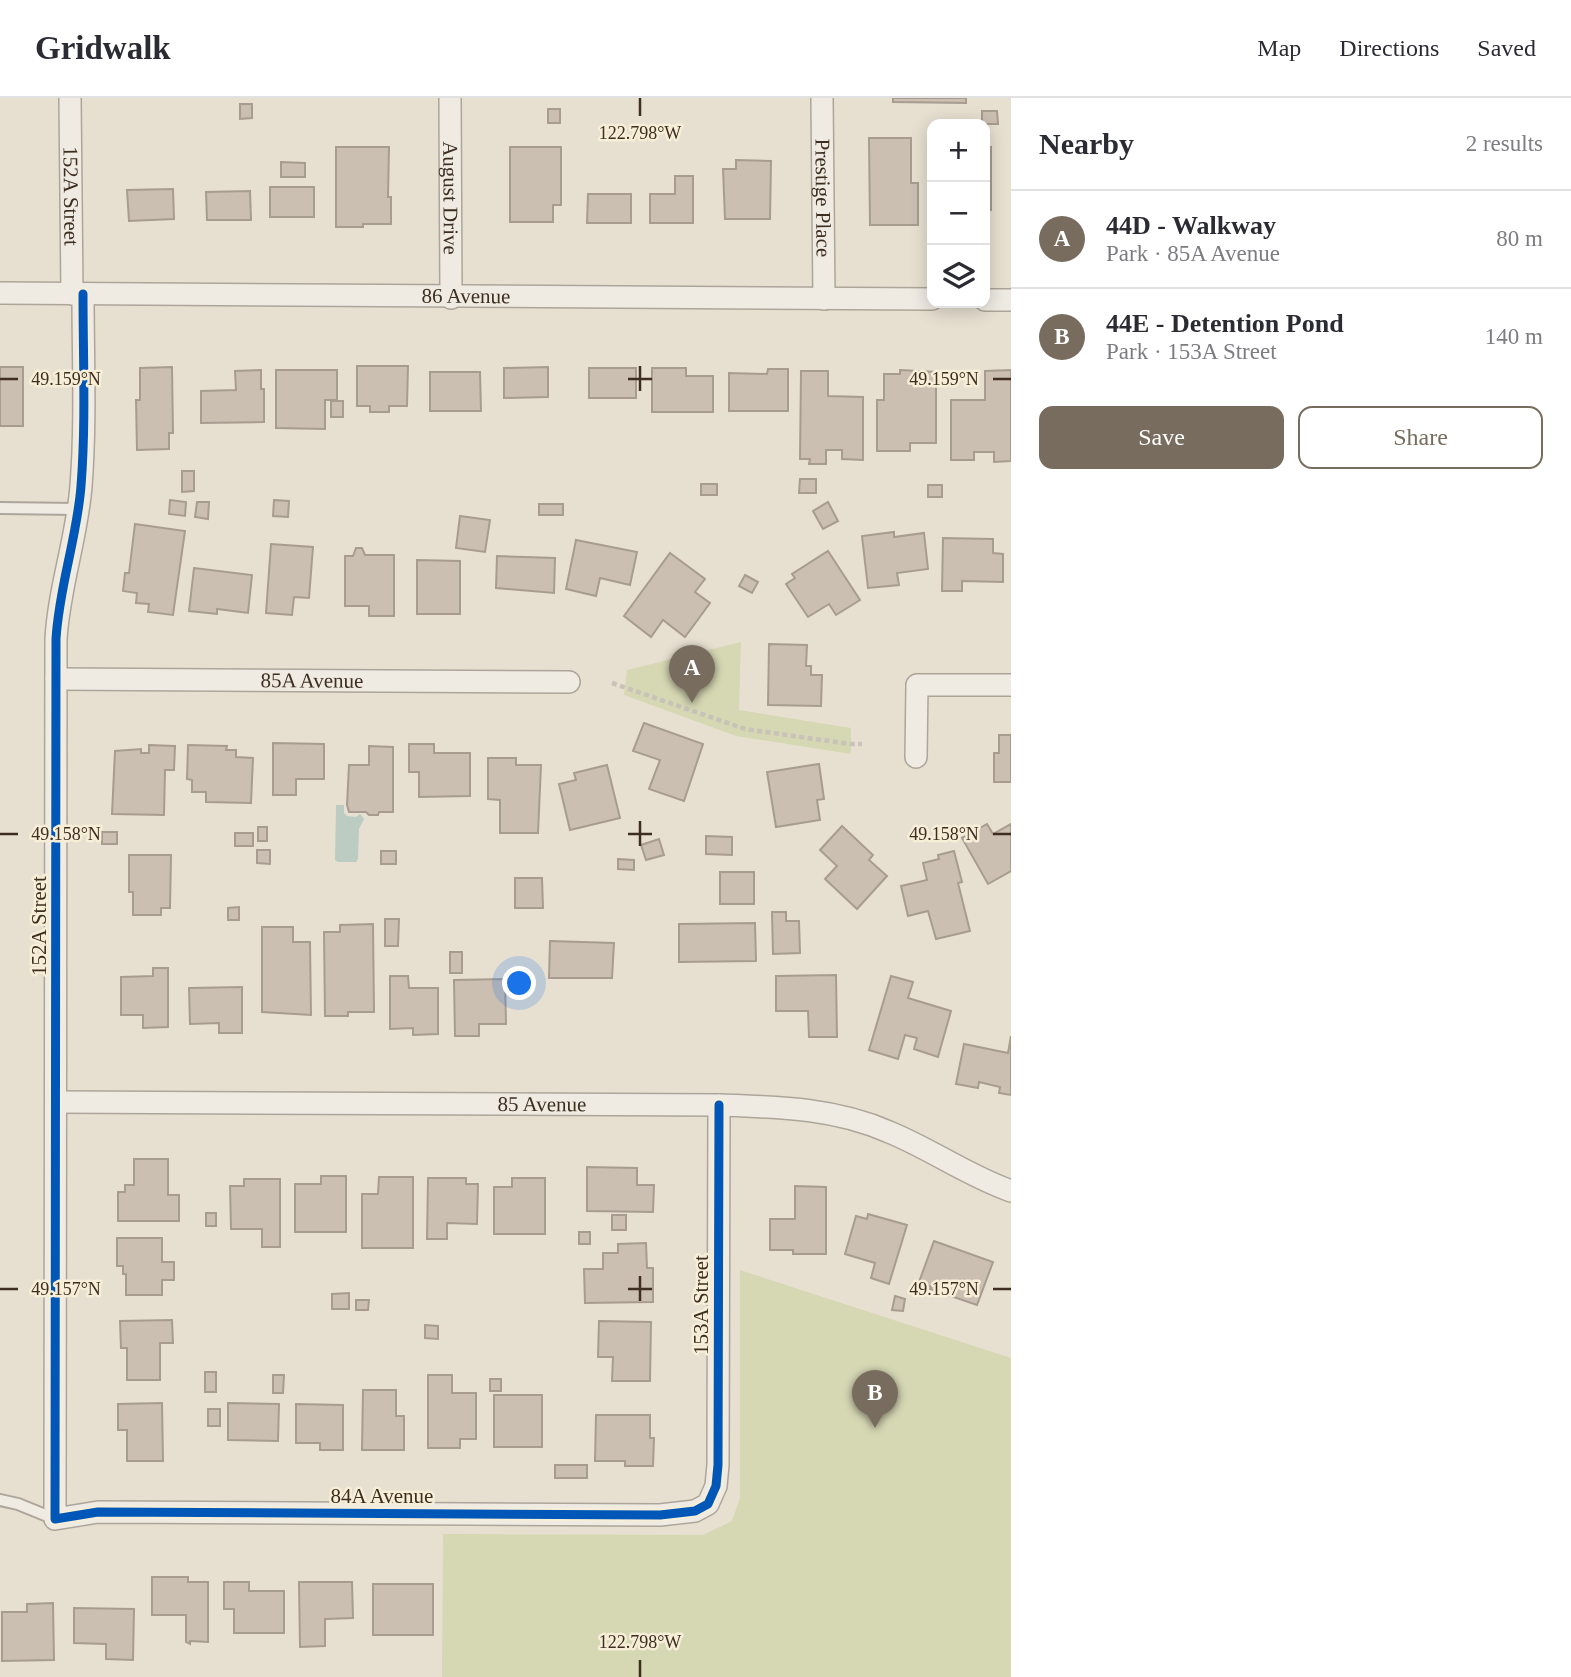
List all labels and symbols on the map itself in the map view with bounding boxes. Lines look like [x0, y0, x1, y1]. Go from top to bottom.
text: 122.798°W [599, 123, 681, 143]
street label: Prestige Place [810, 139, 836, 257]
street label: August Drive [438, 141, 463, 255]
street label: 152A Street [58, 146, 84, 246]
street label: 86 Avenue [421, 284, 510, 308]
text: 49.159°N [31, 369, 101, 389]
text: 49.159°N [909, 369, 979, 389]
pin: A [669, 645, 715, 703]
street label: 85A Avenue [260, 668, 364, 693]
text: 49.158°N [31, 824, 101, 844]
text: 49.158°N [909, 824, 979, 844]
street label: 152A Street [27, 876, 51, 976]
your location [502, 966, 536, 1000]
street label: 85 Avenue [498, 1092, 586, 1116]
street label: 153A Street [689, 1255, 713, 1355]
text: 49.157°N [31, 1279, 101, 1299]
text: 49.157°N [909, 1279, 979, 1299]
pin: B [852, 1370, 898, 1428]
street label: 84A Avenue [331, 1484, 433, 1508]
text: 122.798°W [599, 1632, 681, 1652]

